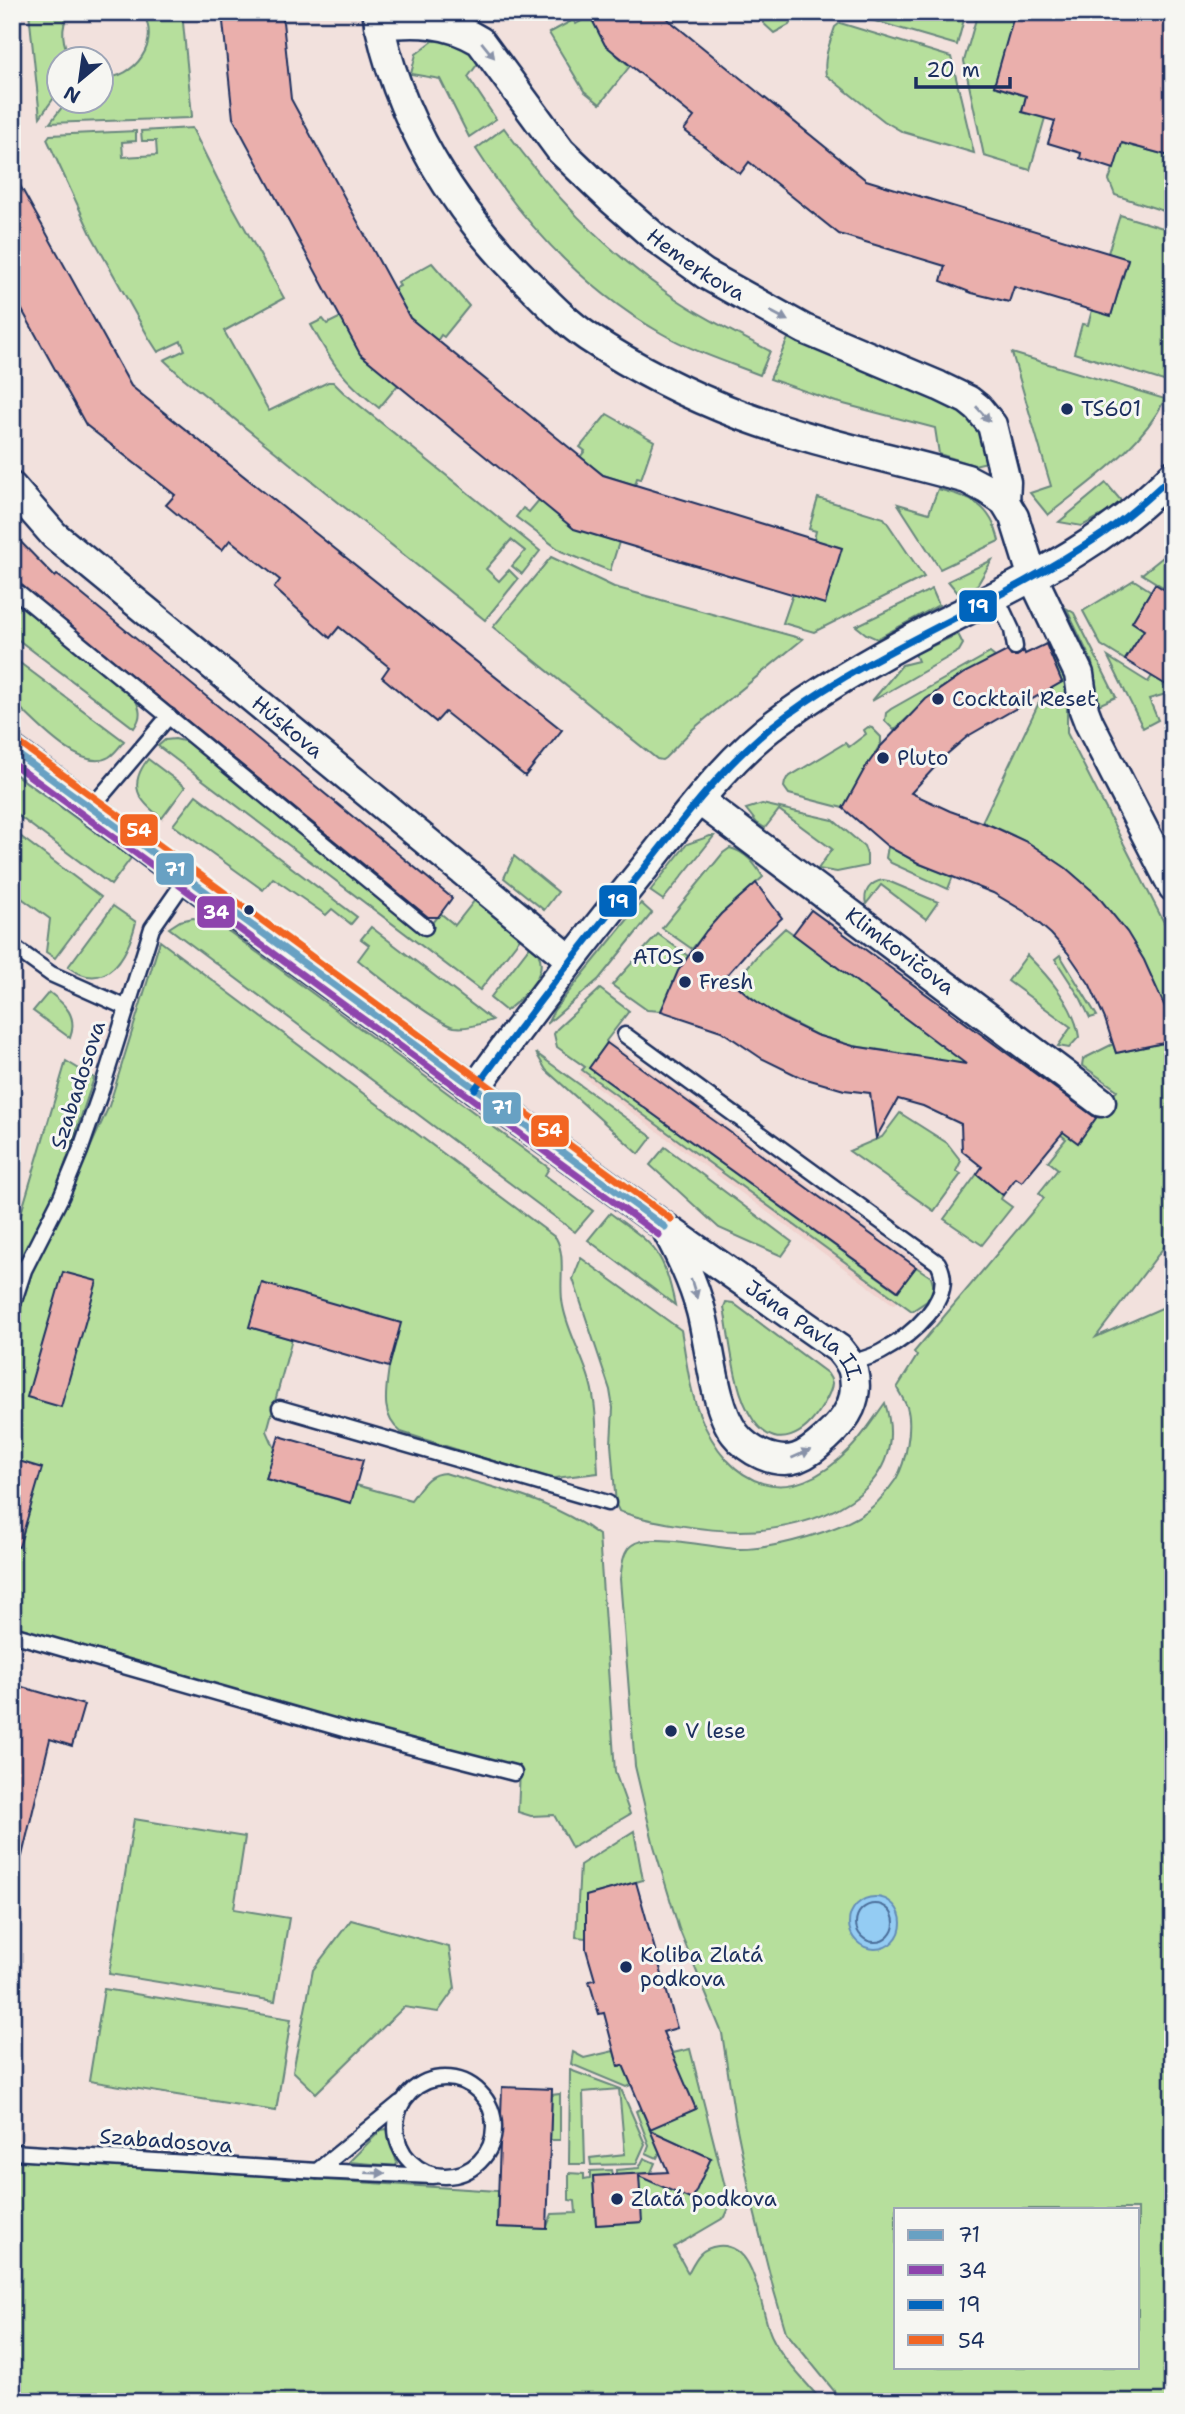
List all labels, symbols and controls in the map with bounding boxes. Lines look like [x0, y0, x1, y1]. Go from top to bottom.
one-way arrow [480, 42, 495, 59]
north arrow [46, 46, 116, 116]
scale bar [916, 46, 1010, 90]
text: 20 m [926, 56, 980, 84]
text: N [59, 80, 85, 109]
street label: Hemerkova [640, 222, 750, 307]
one-way arrow [769, 310, 789, 321]
place label: TS601 [1081, 395, 1141, 423]
marker: TS601 [1059, 401, 1075, 417]
one-way arrow [974, 405, 990, 422]
line badge: 19 [958, 589, 998, 623]
text: 19 [967, 594, 989, 619]
place label: Cocktail Reset [952, 685, 1096, 713]
street label: Húskova [246, 689, 329, 765]
marker: Cocktail Reset [930, 691, 946, 707]
place label: Pluto [897, 744, 948, 772]
marker: Pluto [875, 750, 891, 766]
line badge: 54 [119, 813, 159, 847]
text: 54 [126, 818, 152, 843]
line badge: 71 [155, 852, 195, 886]
text: 71 [164, 857, 186, 882]
line badge: 19 [598, 884, 638, 918]
text: 19 [607, 889, 629, 914]
line badge: 34 [196, 895, 236, 929]
text: 34 [203, 900, 230, 925]
street label: Klimkovičova [840, 901, 960, 1001]
unlabelled marker [242, 903, 256, 917]
place label: ATOS [632, 943, 684, 971]
marker: ATOS [690, 949, 706, 965]
place label: Fresh [699, 968, 753, 996]
marker: Fresh [677, 974, 693, 990]
street label: Szabadosova [44, 1017, 112, 1153]
line badge: 71 [482, 1091, 522, 1125]
text: 71 [491, 1095, 513, 1120]
line badge: 54 [530, 1114, 570, 1148]
text: 54 [537, 1118, 563, 1143]
street label: Jána Pavla II. [740, 1274, 869, 1383]
one-way arrow [689, 1279, 700, 1300]
one-way arrow [791, 1448, 811, 1460]
place label: V lese [685, 1717, 746, 1745]
marker: V lese [663, 1723, 679, 1739]
place label: Koliba Zlatá podkova [640, 1941, 763, 1993]
marker: Koliba Zlatá podkova [618, 1959, 634, 1975]
street label: Szabadosova [98, 2122, 234, 2160]
one-way arrow [365, 2168, 387, 2179]
place label: Zlatá podkova [631, 2185, 777, 2213]
marker: Zlatá podkova [609, 2191, 625, 2207]
legend [894, 2208, 1140, 2368]
text: 71 [958, 2221, 980, 2249]
text: 34 [958, 2257, 987, 2285]
text: 19 [958, 2291, 981, 2319]
text: 54 [958, 2327, 985, 2355]

